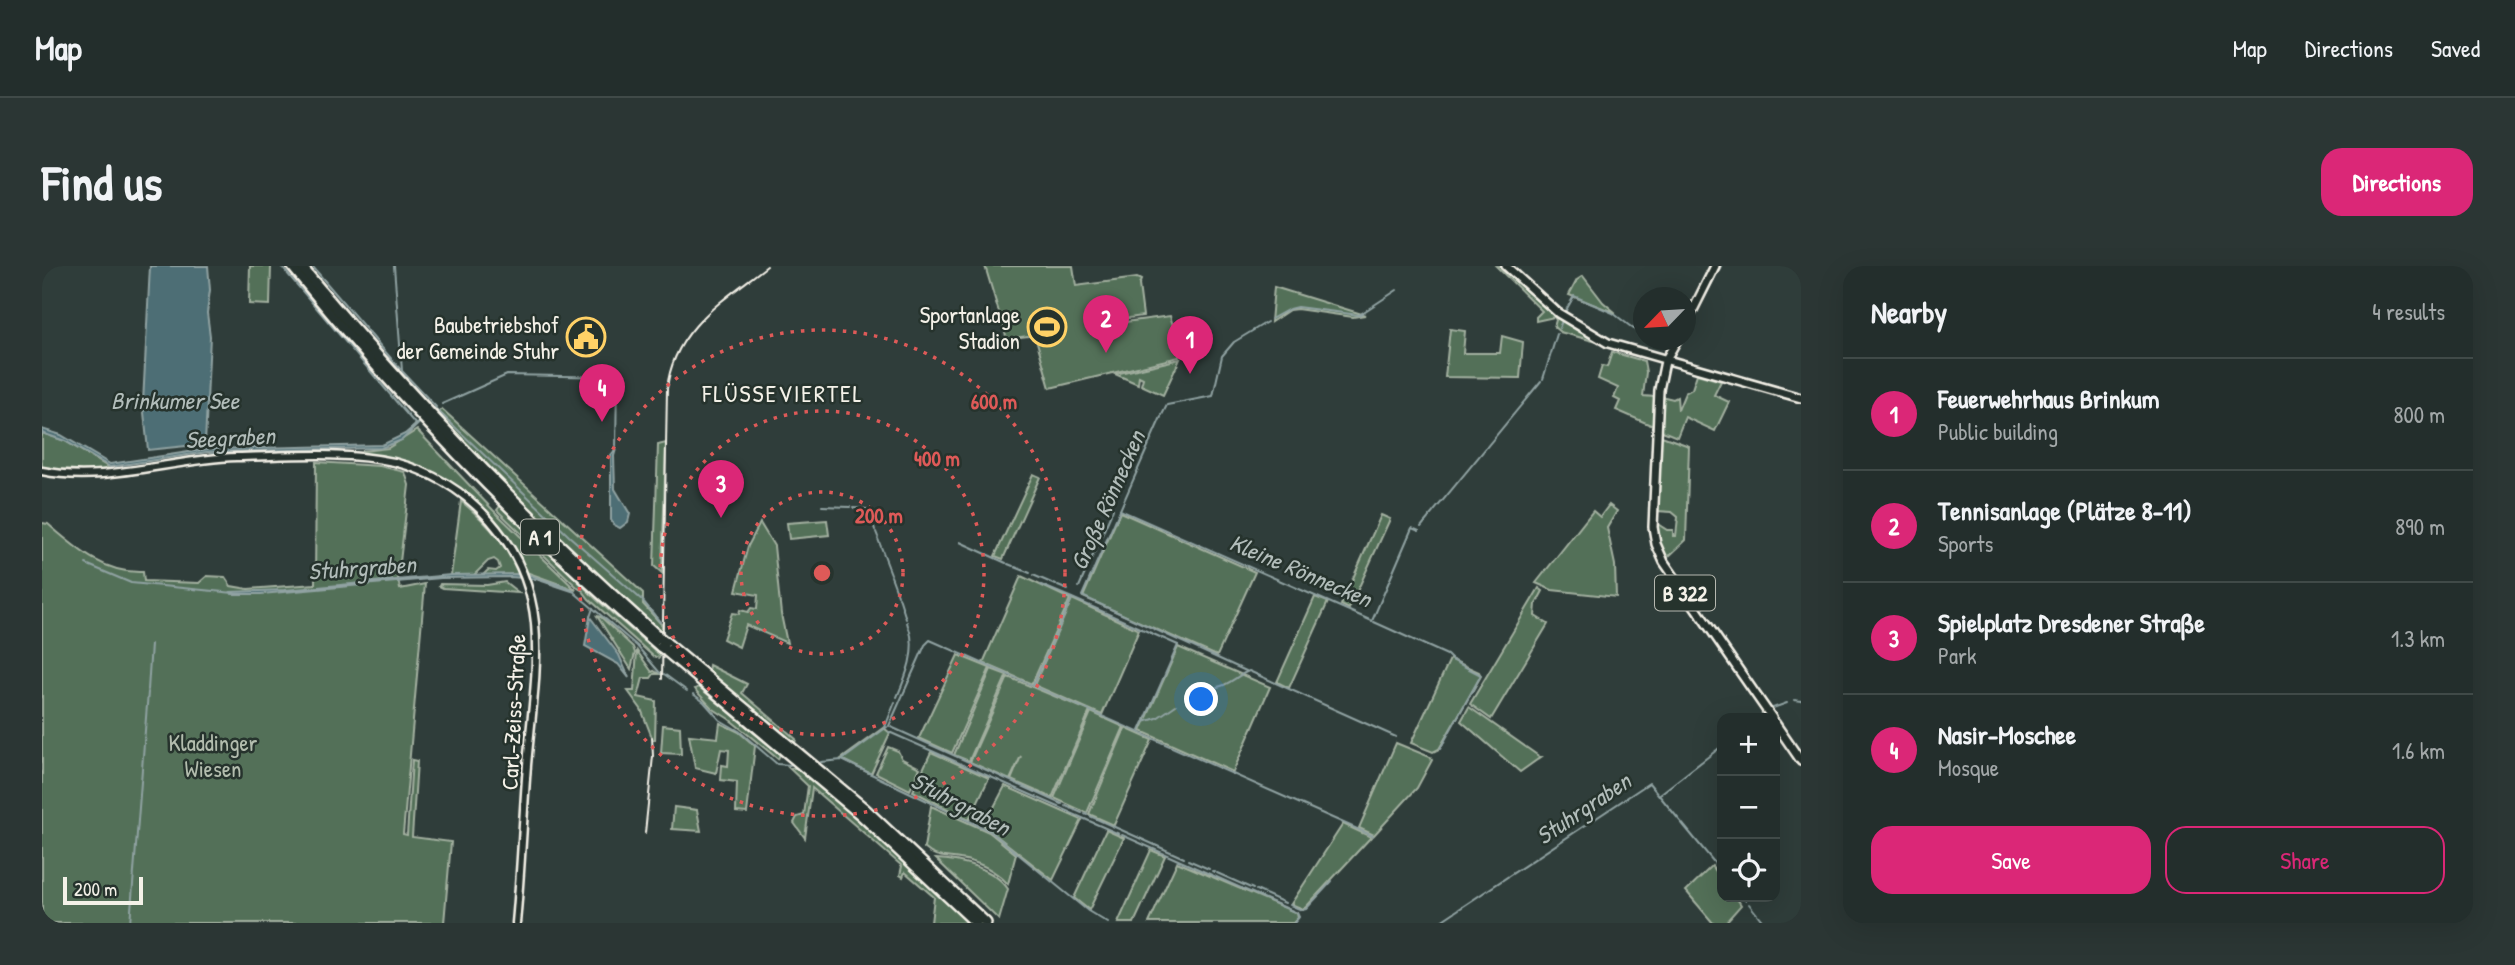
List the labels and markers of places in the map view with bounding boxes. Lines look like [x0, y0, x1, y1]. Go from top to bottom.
pin: 2 [1083, 295, 1129, 353]
place label: Sportanlage Stadion [920, 299, 1020, 356]
sports icon: Sportanlage Stadion [1026, 306, 1068, 348]
place label: Baubetriebshof der Gemeinde Stuhr [397, 309, 560, 366]
public building icon: Baubetriebshof der Gemeinde Stuhr [565, 316, 607, 358]
pin: 1 [1167, 316, 1213, 374]
pin: 4 [579, 364, 625, 422]
pin: 3 [698, 460, 744, 518]
centre of rings [810, 561, 834, 585]

